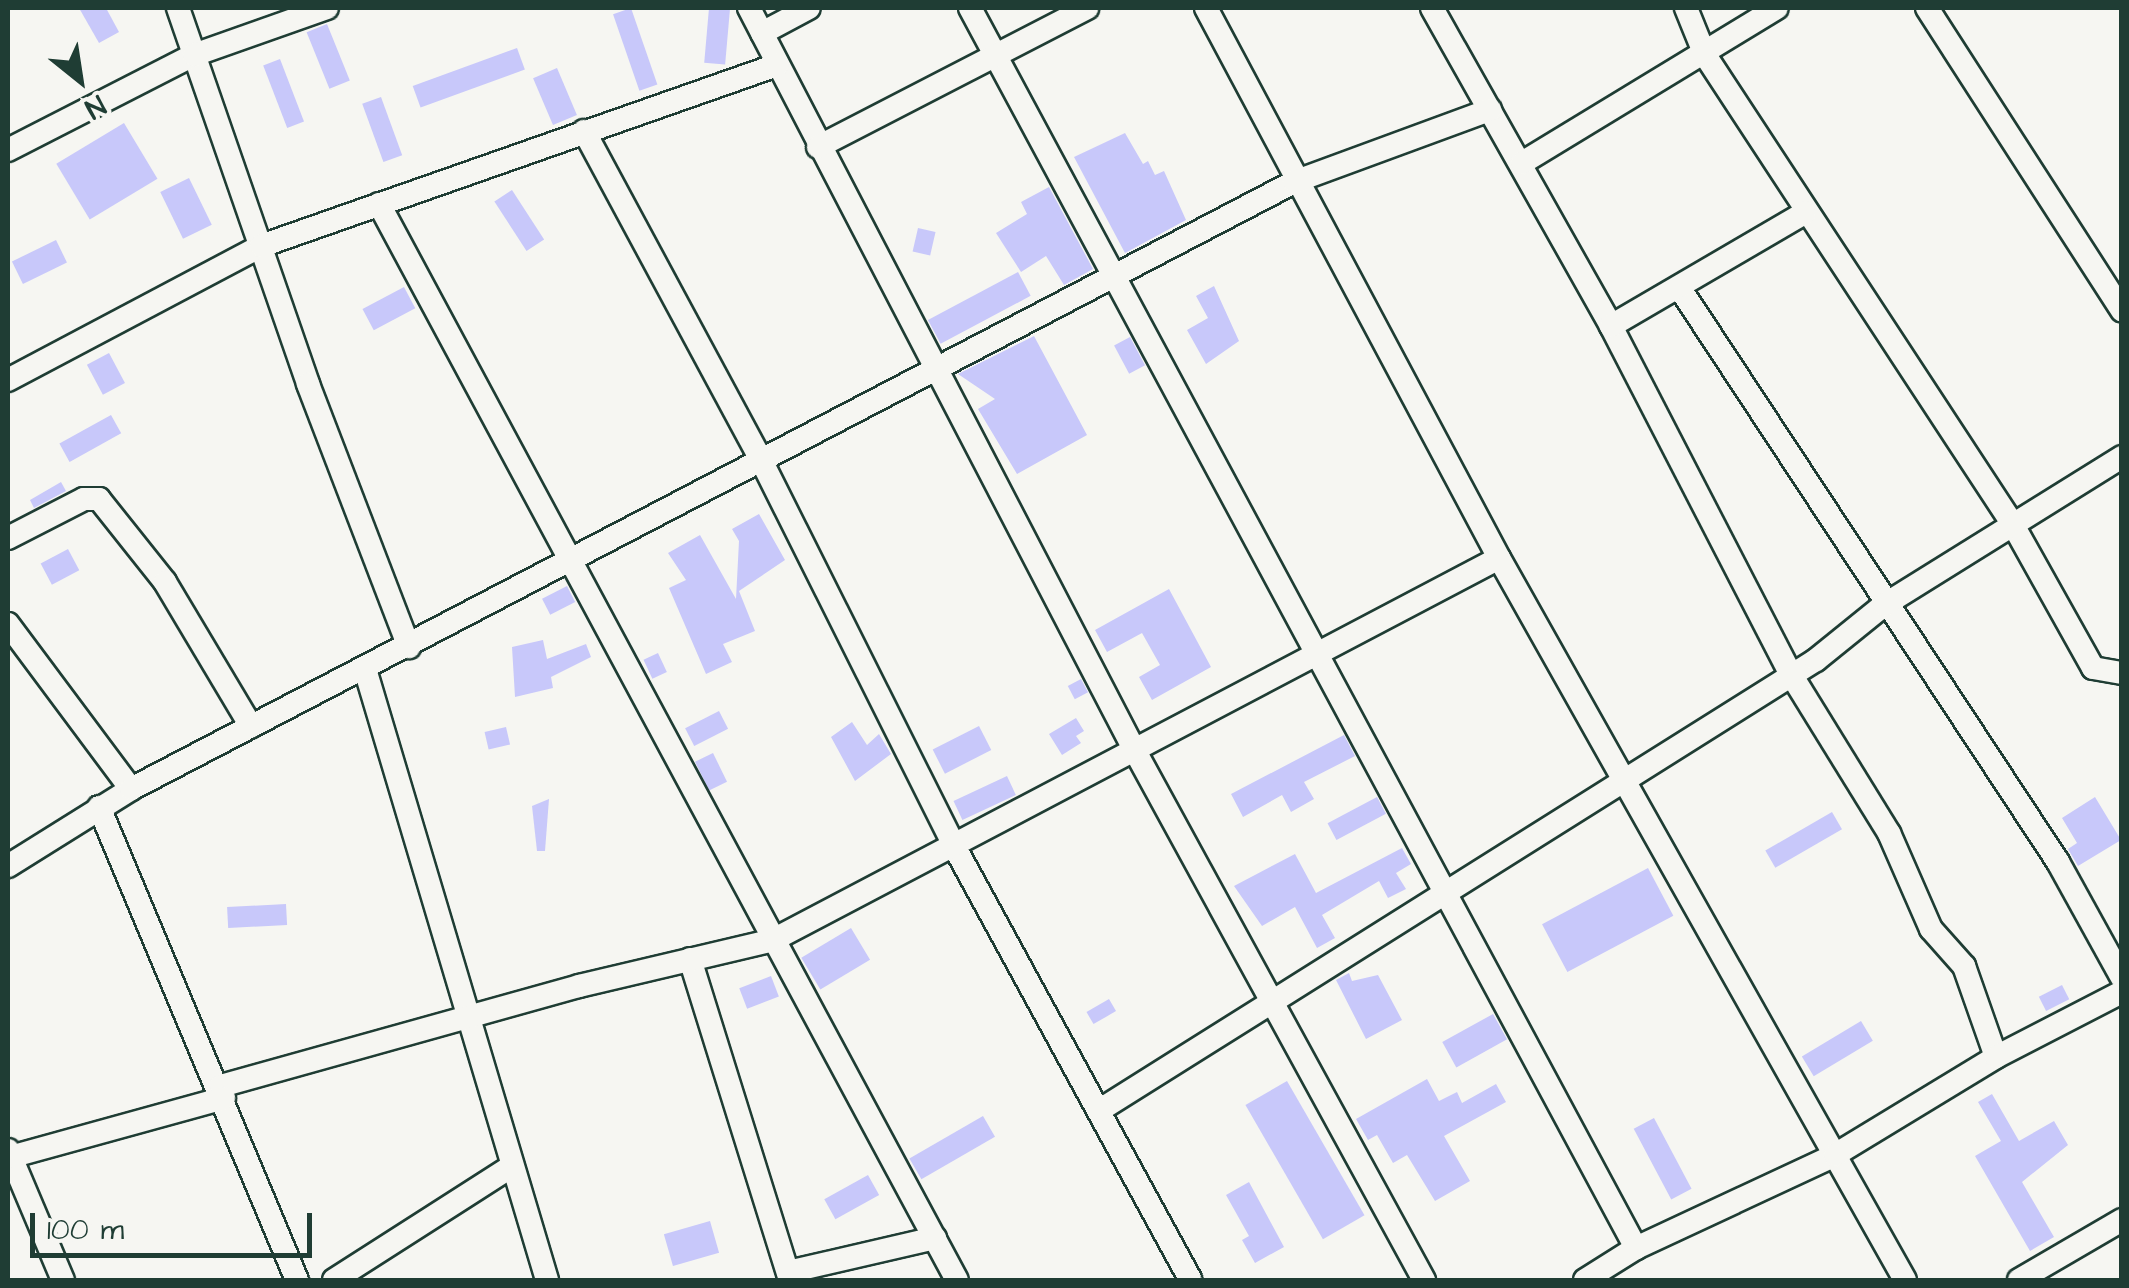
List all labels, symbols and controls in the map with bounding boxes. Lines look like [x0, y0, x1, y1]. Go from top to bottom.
north arrow [30, 30, 130, 130]
text: N [78, 85, 113, 128]
scale bar [35, 1193, 318, 1255]
text: 100 m [47, 1209, 124, 1251]

